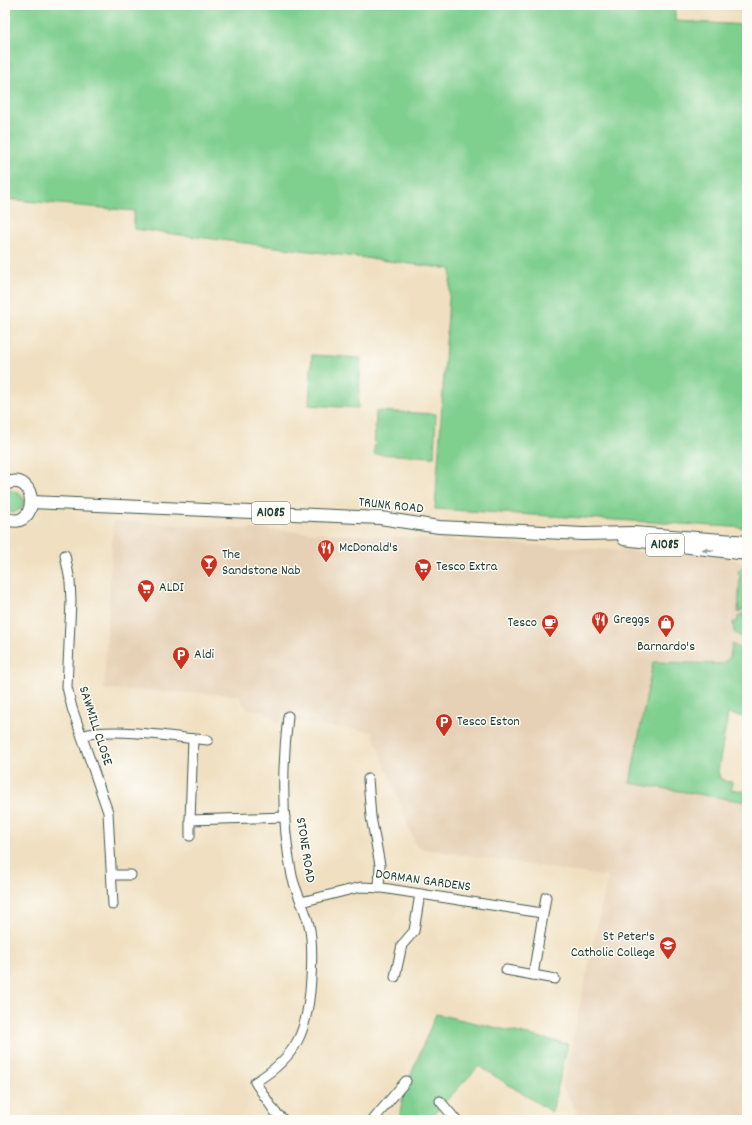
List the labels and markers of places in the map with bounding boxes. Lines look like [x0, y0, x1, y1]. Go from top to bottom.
restaurant icon: McDonald's [316, 538, 336, 563]
place label: McDonald's [339, 538, 398, 558]
place label: The Sandstone Nab [222, 545, 300, 581]
bar icon: The Sandstone Nab [199, 553, 219, 578]
supermarket icon: Tesco Extra [413, 557, 433, 582]
place label: Tesco Extra [436, 557, 498, 577]
supermarket icon: ALDI [136, 578, 156, 603]
place label: ALDI [159, 578, 185, 598]
restaurant icon: Greggs [590, 610, 610, 635]
place label: Greggs [613, 610, 650, 630]
place label: Tesco [507, 613, 537, 633]
cafe icon: Tesco [540, 613, 560, 638]
shop icon: Barnardo's [656, 613, 676, 638]
place label: Barnardo's [637, 637, 695, 657]
parking icon: Aldi [171, 645, 191, 670]
place label: Aldi [194, 645, 215, 665]
parking icon: Tesco Eston [434, 712, 454, 737]
place label: Tesco Eston [457, 712, 520, 732]
place label: St Peter's Catholic College [571, 927, 655, 963]
school or university icon: St Peter's Catholic College [658, 935, 678, 960]

